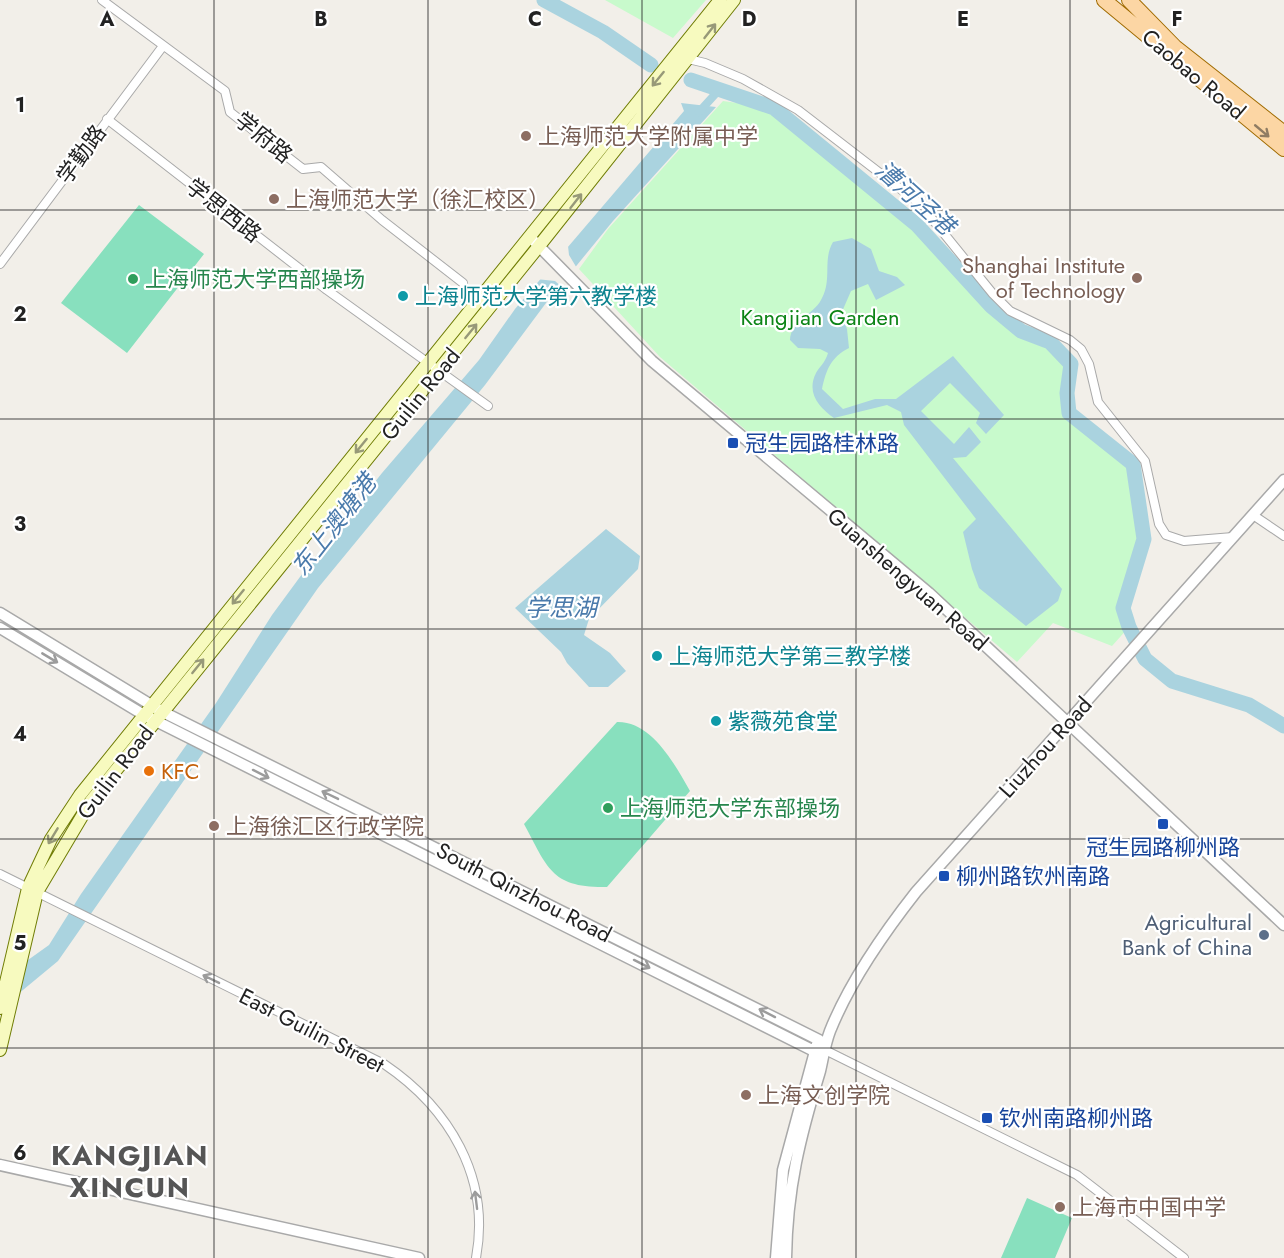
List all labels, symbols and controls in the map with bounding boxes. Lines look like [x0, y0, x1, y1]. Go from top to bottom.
text: A [99, 5, 115, 34]
text: B [314, 5, 328, 34]
text: C [528, 5, 542, 34]
text: D [742, 5, 756, 34]
text: E [957, 5, 969, 34]
text: F [1171, 5, 1183, 34]
street label: Caobao Road [1135, 21, 1253, 127]
one-way arrow [703, 23, 716, 39]
one-way arrow [651, 71, 664, 87]
text: 1 [15, 91, 25, 120]
street label: 学府路 [228, 104, 300, 170]
street label: 学勤路 [49, 118, 113, 190]
place label: 上海师范大学附属中学 [538, 120, 758, 152]
one-way arrow [1254, 124, 1270, 137]
marker: 上海师范大学附属中学 [519, 129, 533, 143]
water label: 漕河泾港 [868, 153, 965, 245]
street label: 学思西路 [179, 170, 269, 250]
place label: 上海师范大学（徐汇校区） [286, 183, 550, 215]
marker: 上海师范大学（徐汇校区） [267, 192, 281, 206]
one-way arrow [569, 193, 582, 209]
place label: Shanghai Institute of Technology [962, 249, 1125, 306]
place label: 上海师范大学西部操场 [145, 263, 365, 295]
marker: Shanghai Institute of Technology [1130, 271, 1144, 285]
marker: 上海师范大学西部操场 [126, 272, 140, 286]
place label: 上海师范大学第六教学楼 [415, 280, 657, 312]
marker: 上海师范大学第六教学楼 [396, 289, 410, 303]
text: 2 [13, 300, 27, 329]
park label: Kangjian Garden [741, 301, 899, 333]
one-way arrow [464, 323, 477, 339]
street label: Guilin Road [373, 341, 467, 447]
place label: 冠生园路桂林路 [745, 427, 899, 459]
marker: 冠生园路桂林路 [726, 436, 740, 450]
one-way arrow [354, 438, 367, 454]
water label: 东上澳塘港 [283, 464, 386, 583]
street label: Guanshengyuan Road [821, 500, 995, 658]
text: 3 [14, 510, 26, 539]
one-way arrow [232, 589, 245, 605]
water label: 学思湖 [525, 590, 601, 625]
place label: 上海师范大学第三教学楼 [669, 640, 911, 672]
marker: 上海师范大学第三教学楼 [650, 649, 664, 663]
one-way arrow [41, 653, 58, 665]
one-way arrow [192, 658, 205, 674]
street label: Liuzhou Road [991, 689, 1099, 805]
place label: 紫薇苑食堂 [728, 705, 838, 737]
marker: 紫薇苑食堂 [709, 714, 723, 728]
street label: Guilin Road [69, 718, 161, 826]
text: 4 [13, 720, 27, 749]
place label: KFC [161, 755, 200, 787]
marker: KFC [142, 764, 156, 778]
one-way arrow [252, 768, 270, 780]
one-way arrow [321, 789, 339, 800]
place label: 上海师范大学东部操场 [620, 792, 840, 824]
marker: 上海师范大学东部操场 [601, 801, 615, 815]
place label: 上海徐汇区行政学院 [226, 810, 424, 842]
marker: 冠生园路柳州路 [1156, 817, 1170, 831]
marker: 上海徐汇区行政学院 [207, 819, 221, 833]
one-way arrow [47, 827, 59, 844]
place label: 冠生园路柳州路 [1086, 831, 1240, 863]
street label: South Qinzhou Road [431, 834, 617, 950]
place label: 柳州路钦州南路 [956, 860, 1110, 892]
marker: 柳州路钦州南路 [937, 869, 951, 883]
place label: Agricultural Bank of China [1122, 906, 1252, 963]
marker: Agricultural Bank of China [1257, 928, 1271, 942]
text: 5 [14, 929, 27, 958]
one-way arrow [632, 959, 650, 971]
one-way arrow [202, 972, 220, 984]
street label: East Guilin Street [234, 980, 391, 1081]
one-way arrow [759, 1007, 777, 1019]
place label: 上海文创学院 [758, 1079, 890, 1111]
marker: 上海文创学院 [739, 1088, 753, 1102]
place label: 钦州南路柳州路 [999, 1102, 1153, 1134]
marker: 钦州南路柳州路 [980, 1111, 994, 1125]
district label: KANGJIAN XINCUN [51, 1135, 209, 1208]
text: 6 [13, 1139, 27, 1168]
one-way arrow [470, 1190, 481, 1210]
place label: 上海市中国中学 [1072, 1191, 1226, 1223]
marker: 上海市中国中学 [1053, 1200, 1067, 1214]

